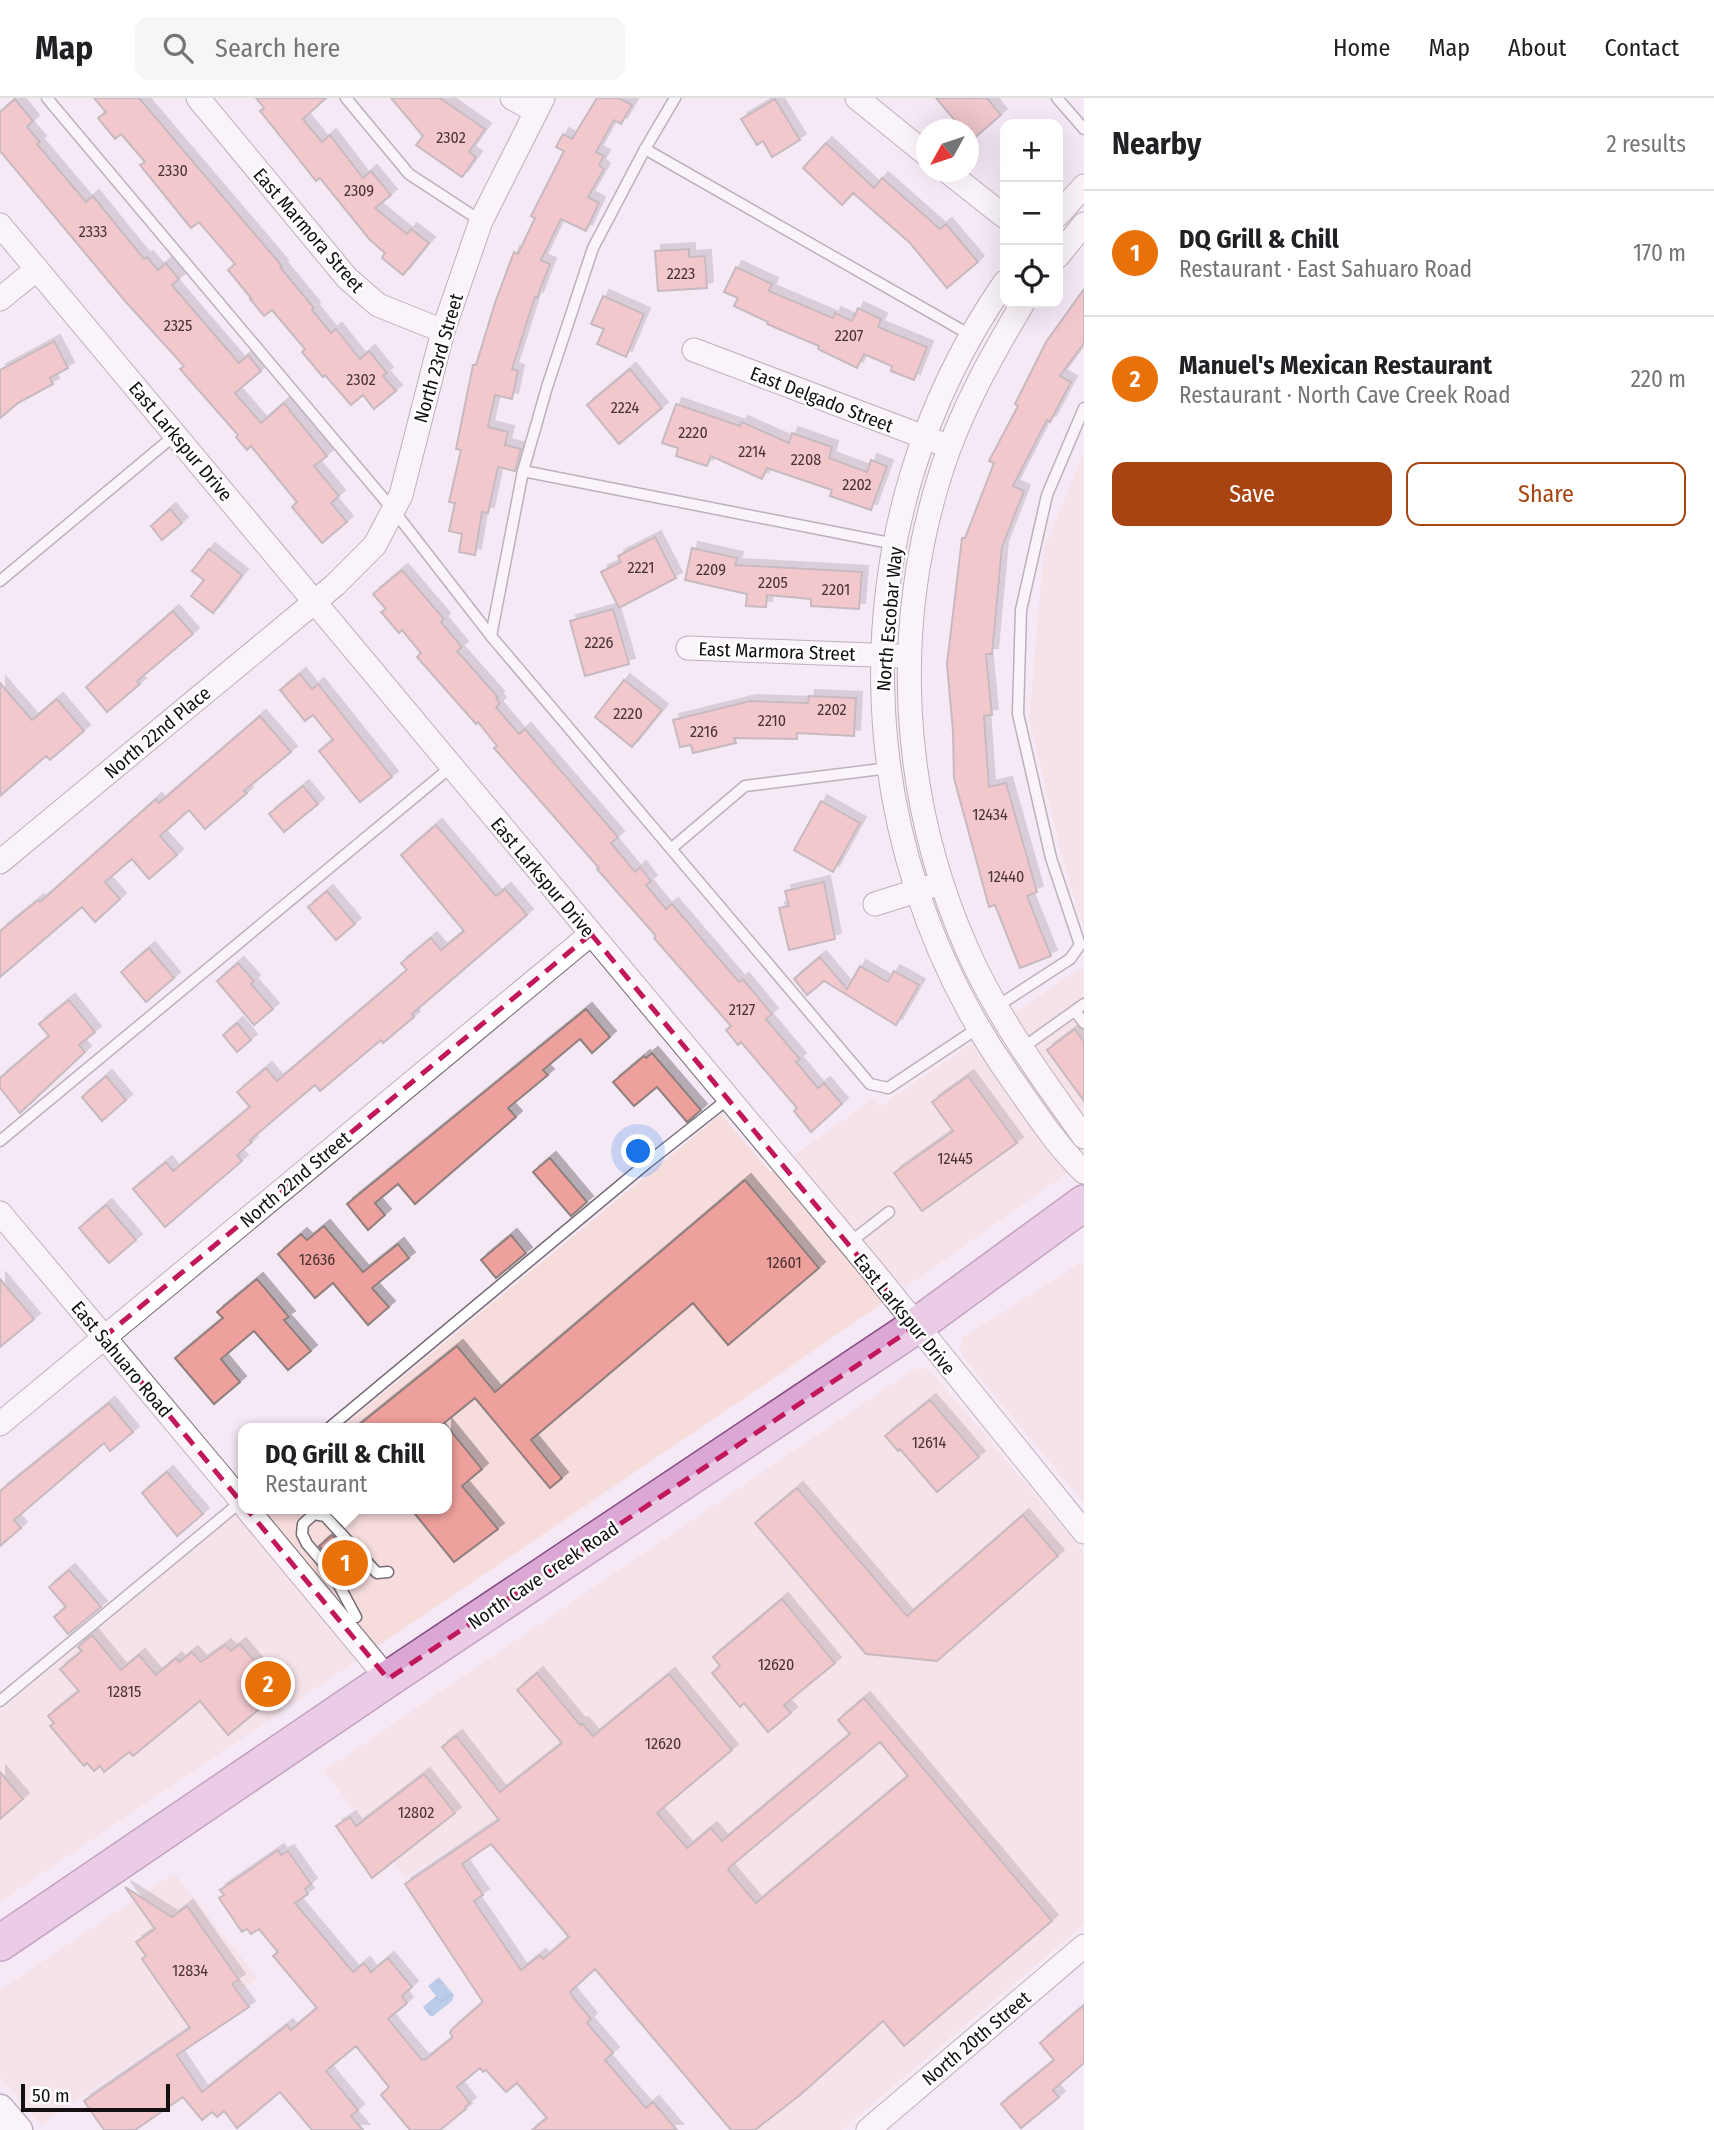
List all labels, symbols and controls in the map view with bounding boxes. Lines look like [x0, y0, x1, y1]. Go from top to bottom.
search box [135, 17, 625, 80]
text: Map [35, 28, 93, 68]
icon: search [159, 29, 197, 67]
text: Search here [215, 33, 340, 64]
text: Home [1333, 34, 1390, 62]
text: Map [1428, 34, 1470, 62]
text: About [1508, 34, 1566, 62]
text: Contact [1604, 34, 1679, 62]
north arrow [916, 119, 979, 182]
map controls [1000, 119, 1063, 308]
button: + [1000, 119, 1063, 182]
text: Nearby [1112, 126, 1201, 162]
house number: 2302 [436, 128, 466, 147]
text: 2 results [1606, 130, 1686, 158]
house number: 2330 [158, 161, 188, 180]
street label: East Marmora Street [248, 163, 369, 298]
house number: 2309 [344, 181, 374, 200]
button: − [1000, 182, 1063, 245]
house number: 2333 [79, 222, 107, 241]
text: DQ Grill & Chill [1179, 224, 1339, 255]
text: 1 [1130, 239, 1140, 267]
text: 170 m [1633, 239, 1686, 267]
button: locate [1000, 245, 1063, 308]
text: Restaurant · East Sahuaro Road [1179, 255, 1472, 283]
house number: 2223 [667, 264, 695, 283]
street label: North 23rd Street [409, 290, 468, 425]
house number: 2325 [164, 316, 192, 335]
house number: 2207 [835, 326, 864, 345]
text: Manuel's Mexican Restaurant [1179, 350, 1492, 381]
street label: East Delgado Street [747, 362, 897, 438]
text: 2 [1130, 365, 1140, 393]
text: 220 m [1631, 365, 1686, 393]
house number: 2302 [346, 370, 376, 389]
street label: East Larkspur Drive [124, 377, 237, 506]
text: Restaurant · North Cave Creek Road [1179, 381, 1511, 409]
house number: 2224 [611, 398, 640, 417]
house number: 2220 [678, 423, 708, 442]
house number: 2214 [738, 442, 766, 461]
house number: 2208 [791, 450, 821, 469]
button: Save [1112, 462, 1392, 526]
button: Share [1406, 462, 1686, 526]
house number: 2202 [842, 475, 872, 494]
street label: North Escobar Way [872, 545, 907, 692]
house number: 2221 [627, 558, 655, 577]
house number: 2209 [696, 560, 726, 579]
house number: 2205 [758, 573, 788, 592]
house number: 2201 [822, 580, 850, 599]
house number: 2226 [584, 633, 614, 652]
street label: East Marmora Street [698, 637, 857, 666]
street label: North 22nd Place [100, 681, 215, 783]
house number: 2202 [817, 700, 847, 719]
house number: 2220 [613, 704, 643, 723]
house number: 2210 [758, 711, 786, 730]
house number: 2216 [690, 722, 718, 741]
house number: 12434 [972, 805, 1008, 824]
street label: East Larkspur Drive [486, 813, 599, 942]
house number: 12440 [988, 867, 1024, 886]
house number: 2127 [729, 1000, 756, 1019]
street label: North 22nd Street [235, 1126, 356, 1232]
your location [621, 1134, 655, 1168]
house number: 12445 [937, 1149, 973, 1168]
street label: East Larkspur Drive [849, 1249, 960, 1379]
house number: 12636 [299, 1250, 335, 1269]
house number: 12601 [766, 1253, 802, 1272]
street label: East Sahuaro Road [66, 1297, 177, 1422]
popup [238, 1423, 452, 1514]
house number: 12614 [912, 1433, 947, 1452]
text: DQ Grill & Chill [265, 1439, 425, 1470]
text: Restaurant [265, 1470, 367, 1498]
street label: North Cave Creek Road [464, 1517, 623, 1634]
pin: 1 [322, 1537, 368, 1589]
house number: 12620 [758, 1655, 794, 1674]
pin: 2 [245, 1658, 291, 1710]
house number: 12815 [107, 1682, 141, 1701]
house number: 12620 [645, 1734, 681, 1753]
house number: 12802 [398, 1803, 434, 1822]
house number: 12834 [172, 1961, 208, 1980]
street label: North 20th Street [917, 1986, 1036, 2090]
scale bar [21, 2081, 170, 2113]
text: 50 m [32, 2084, 70, 2107]

